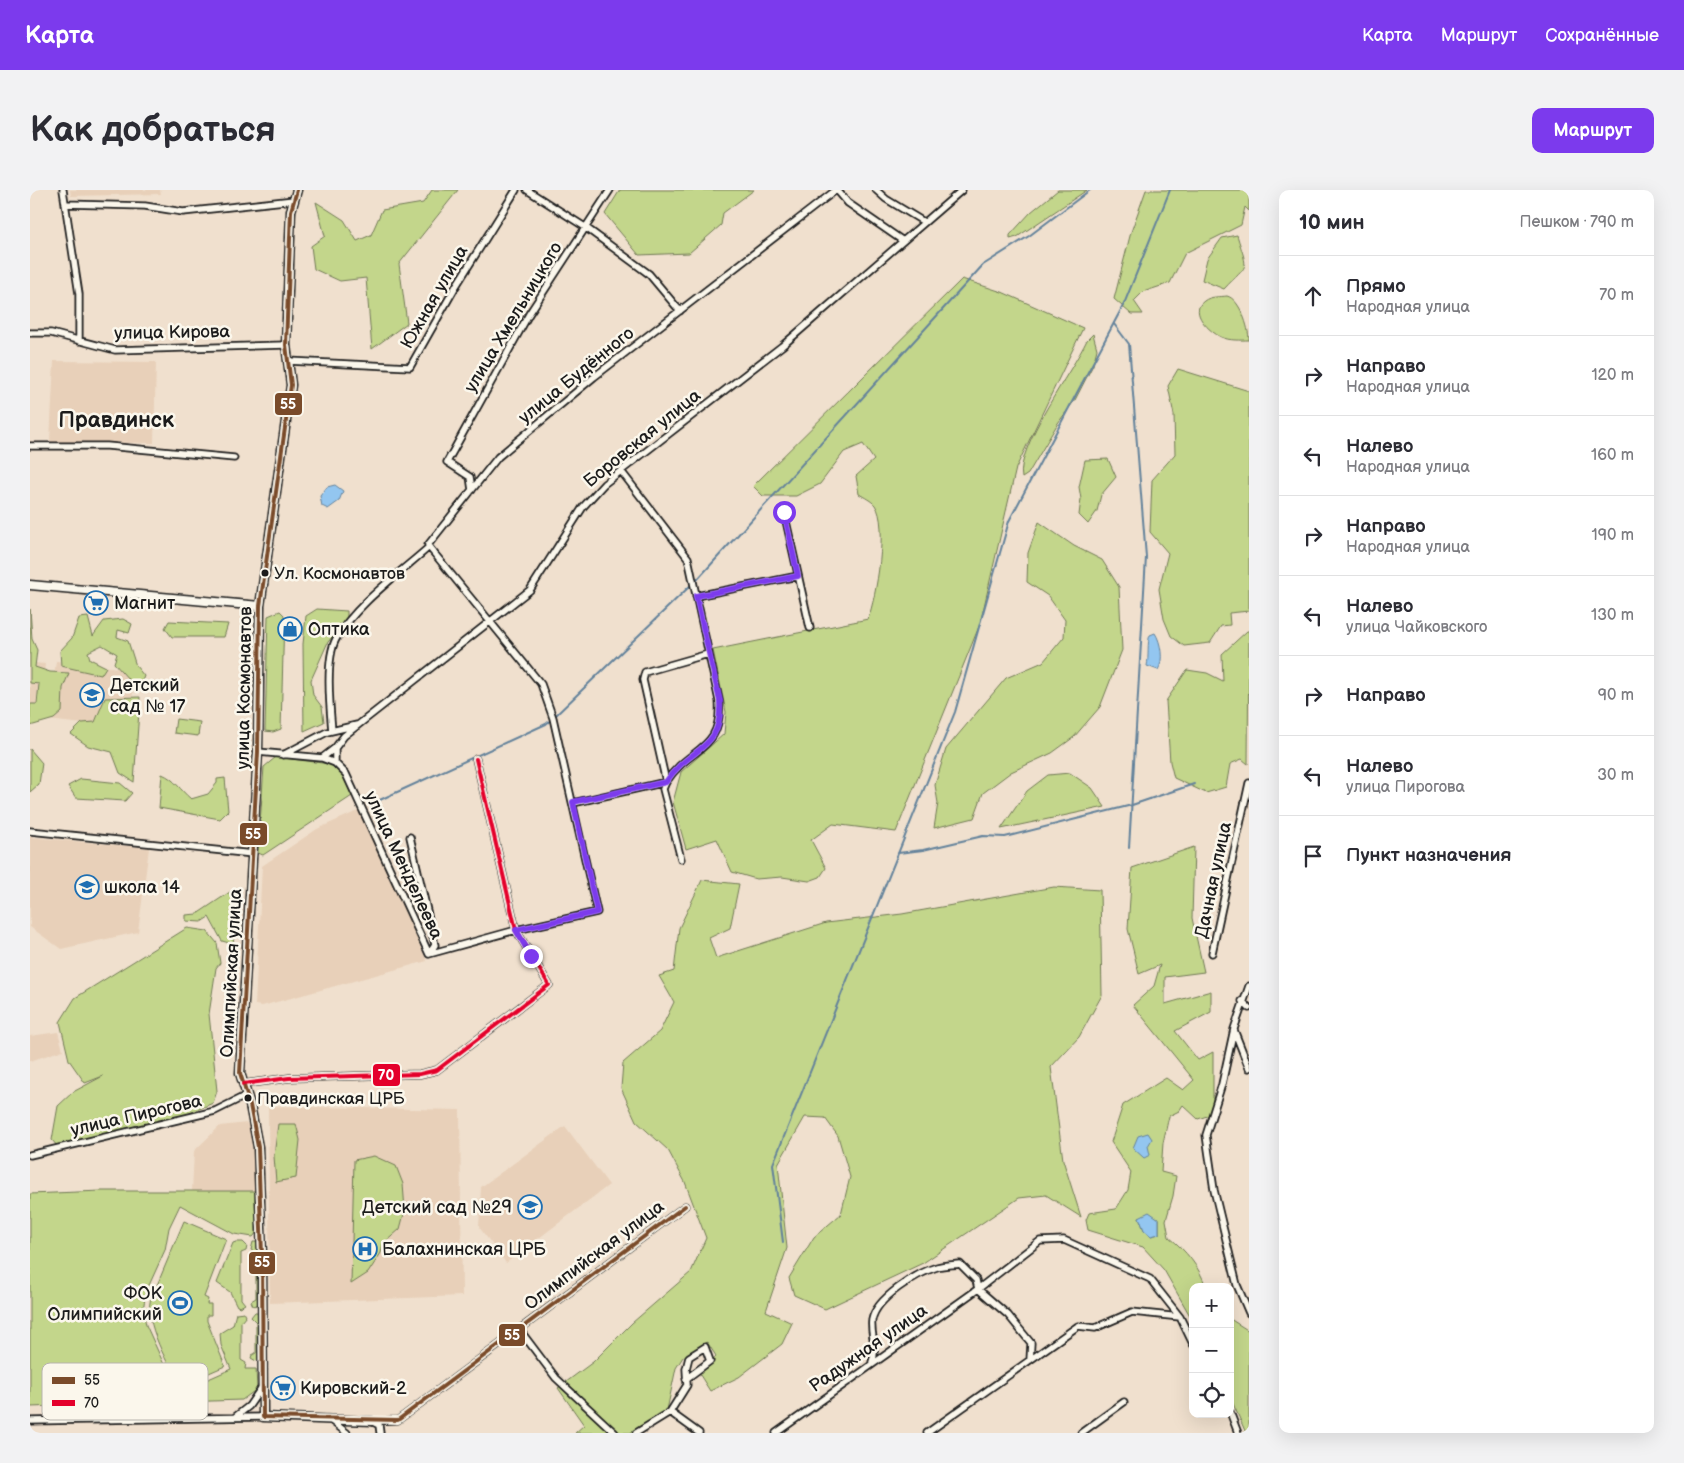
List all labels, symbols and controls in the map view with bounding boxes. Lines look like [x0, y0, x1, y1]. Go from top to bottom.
text: Карта [25, 21, 94, 50]
text: Карта [1362, 25, 1413, 46]
text: Маршрут [1441, 25, 1517, 46]
text: Сохранённые [1545, 25, 1659, 46]
button: Маршрут [1532, 108, 1654, 153]
text: Как добраться [30, 109, 276, 152]
text: 10 мин [1299, 210, 1365, 235]
text: Пешком · 790 m [1520, 213, 1634, 232]
street label: улица Хмельницкого [460, 238, 567, 396]
street label: Южная улица [396, 242, 473, 353]
text: Прямо [1346, 275, 1406, 298]
icon: ahead [1299, 282, 1327, 310]
text: 70 m [1599, 286, 1634, 305]
text: Народная улица [1346, 298, 1470, 317]
street label: улица Кирова [114, 321, 231, 344]
street label: улица Будённого [515, 323, 638, 428]
text: Направо [1346, 355, 1426, 378]
icon: right [1299, 362, 1327, 390]
text: 120 m [1591, 366, 1634, 385]
text: Народная улица [1346, 378, 1470, 397]
street label: Боровская улица [580, 385, 705, 492]
line badge: 55 [274, 392, 303, 416]
text: 55 [280, 396, 296, 413]
district label: Правдинск [58, 407, 174, 434]
text: Налево [1346, 435, 1413, 458]
icon: left [1299, 442, 1327, 470]
text: 160 m [1591, 446, 1634, 465]
text: Народная улица [1346, 458, 1470, 477]
route start [773, 501, 796, 524]
text: Направо [1346, 515, 1426, 538]
icon: right [1299, 522, 1327, 550]
text: 190 m [1592, 526, 1634, 545]
text: Народная улица [1346, 538, 1470, 557]
place label: Ул. Космонавтов [274, 564, 405, 584]
marker: Ул. Космонавтов [260, 568, 270, 578]
supermarket icon: Магнит [83, 590, 109, 616]
place label: Магнит [114, 593, 176, 614]
text: Налево [1346, 595, 1413, 618]
icon: left [1299, 602, 1327, 630]
street label: улица Космонавтов [233, 606, 256, 770]
text: 130 m [1591, 606, 1634, 625]
shop icon: Оптика [277, 616, 303, 642]
text: улица Чайковского [1346, 618, 1487, 637]
place label: Оптика [308, 619, 370, 640]
place label: Детский сад № 17 [110, 675, 185, 717]
school or university icon: Детский сад № 17 [79, 682, 105, 708]
icon: right [1299, 682, 1327, 710]
text: Направо [1346, 684, 1426, 707]
text: 90 m [1598, 686, 1634, 705]
text: Налево [1346, 755, 1413, 778]
icon: left [1299, 762, 1327, 790]
text: 30 m [1597, 766, 1634, 785]
text: улица Пирогова [1346, 778, 1465, 797]
street label: улица Менделеева [360, 788, 447, 943]
street label: Дачная улица [1191, 820, 1236, 940]
line badge: 55 [239, 822, 268, 846]
text: 55 [245, 826, 261, 843]
icon: arrive [1299, 842, 1327, 870]
text: Пункт назначения [1346, 844, 1511, 867]
school or university icon: школа 14 [74, 874, 100, 900]
place label: школа 14 [104, 877, 180, 898]
street label: Олимпийская улица [217, 888, 246, 1058]
route end [520, 945, 543, 968]
line badge: 70 [372, 1063, 401, 1087]
text: 70 [378, 1067, 395, 1084]
place label: Правдинская ЦРБ [257, 1089, 405, 1109]
street label: улица Пирогова [69, 1090, 204, 1141]
marker: Правдинская ЦРБ [243, 1093, 253, 1103]
school or university icon: Детский сад №29 [517, 1194, 543, 1220]
street label: Олимпийская улица [520, 1196, 668, 1315]
place label: Детский сад №29 [362, 1197, 512, 1218]
hospital icon: Балахнинская ЦРБ [352, 1236, 378, 1262]
place label: Балахнинская ЦРБ [382, 1239, 546, 1260]
line badge: 55 [248, 1251, 276, 1275]
text: 55 [254, 1254, 270, 1271]
place label: ФОК Олимпийский [47, 1283, 162, 1325]
map controls [1189, 1283, 1234, 1418]
button: + [1189, 1283, 1234, 1328]
sports icon: ФОК Олимпийский [167, 1290, 193, 1316]
street label: Радужная улица [805, 1300, 932, 1397]
line badge: 55 [498, 1323, 526, 1347]
text: 55 [504, 1327, 520, 1344]
button: − [1189, 1328, 1234, 1373]
legend [42, 1363, 208, 1420]
text: 55 [84, 1372, 100, 1389]
button: locate [1189, 1373, 1234, 1418]
supermarket icon: Кировский-2 [270, 1375, 296, 1401]
place label: Кировский-2 [300, 1378, 407, 1399]
text: 70 [84, 1395, 99, 1412]

